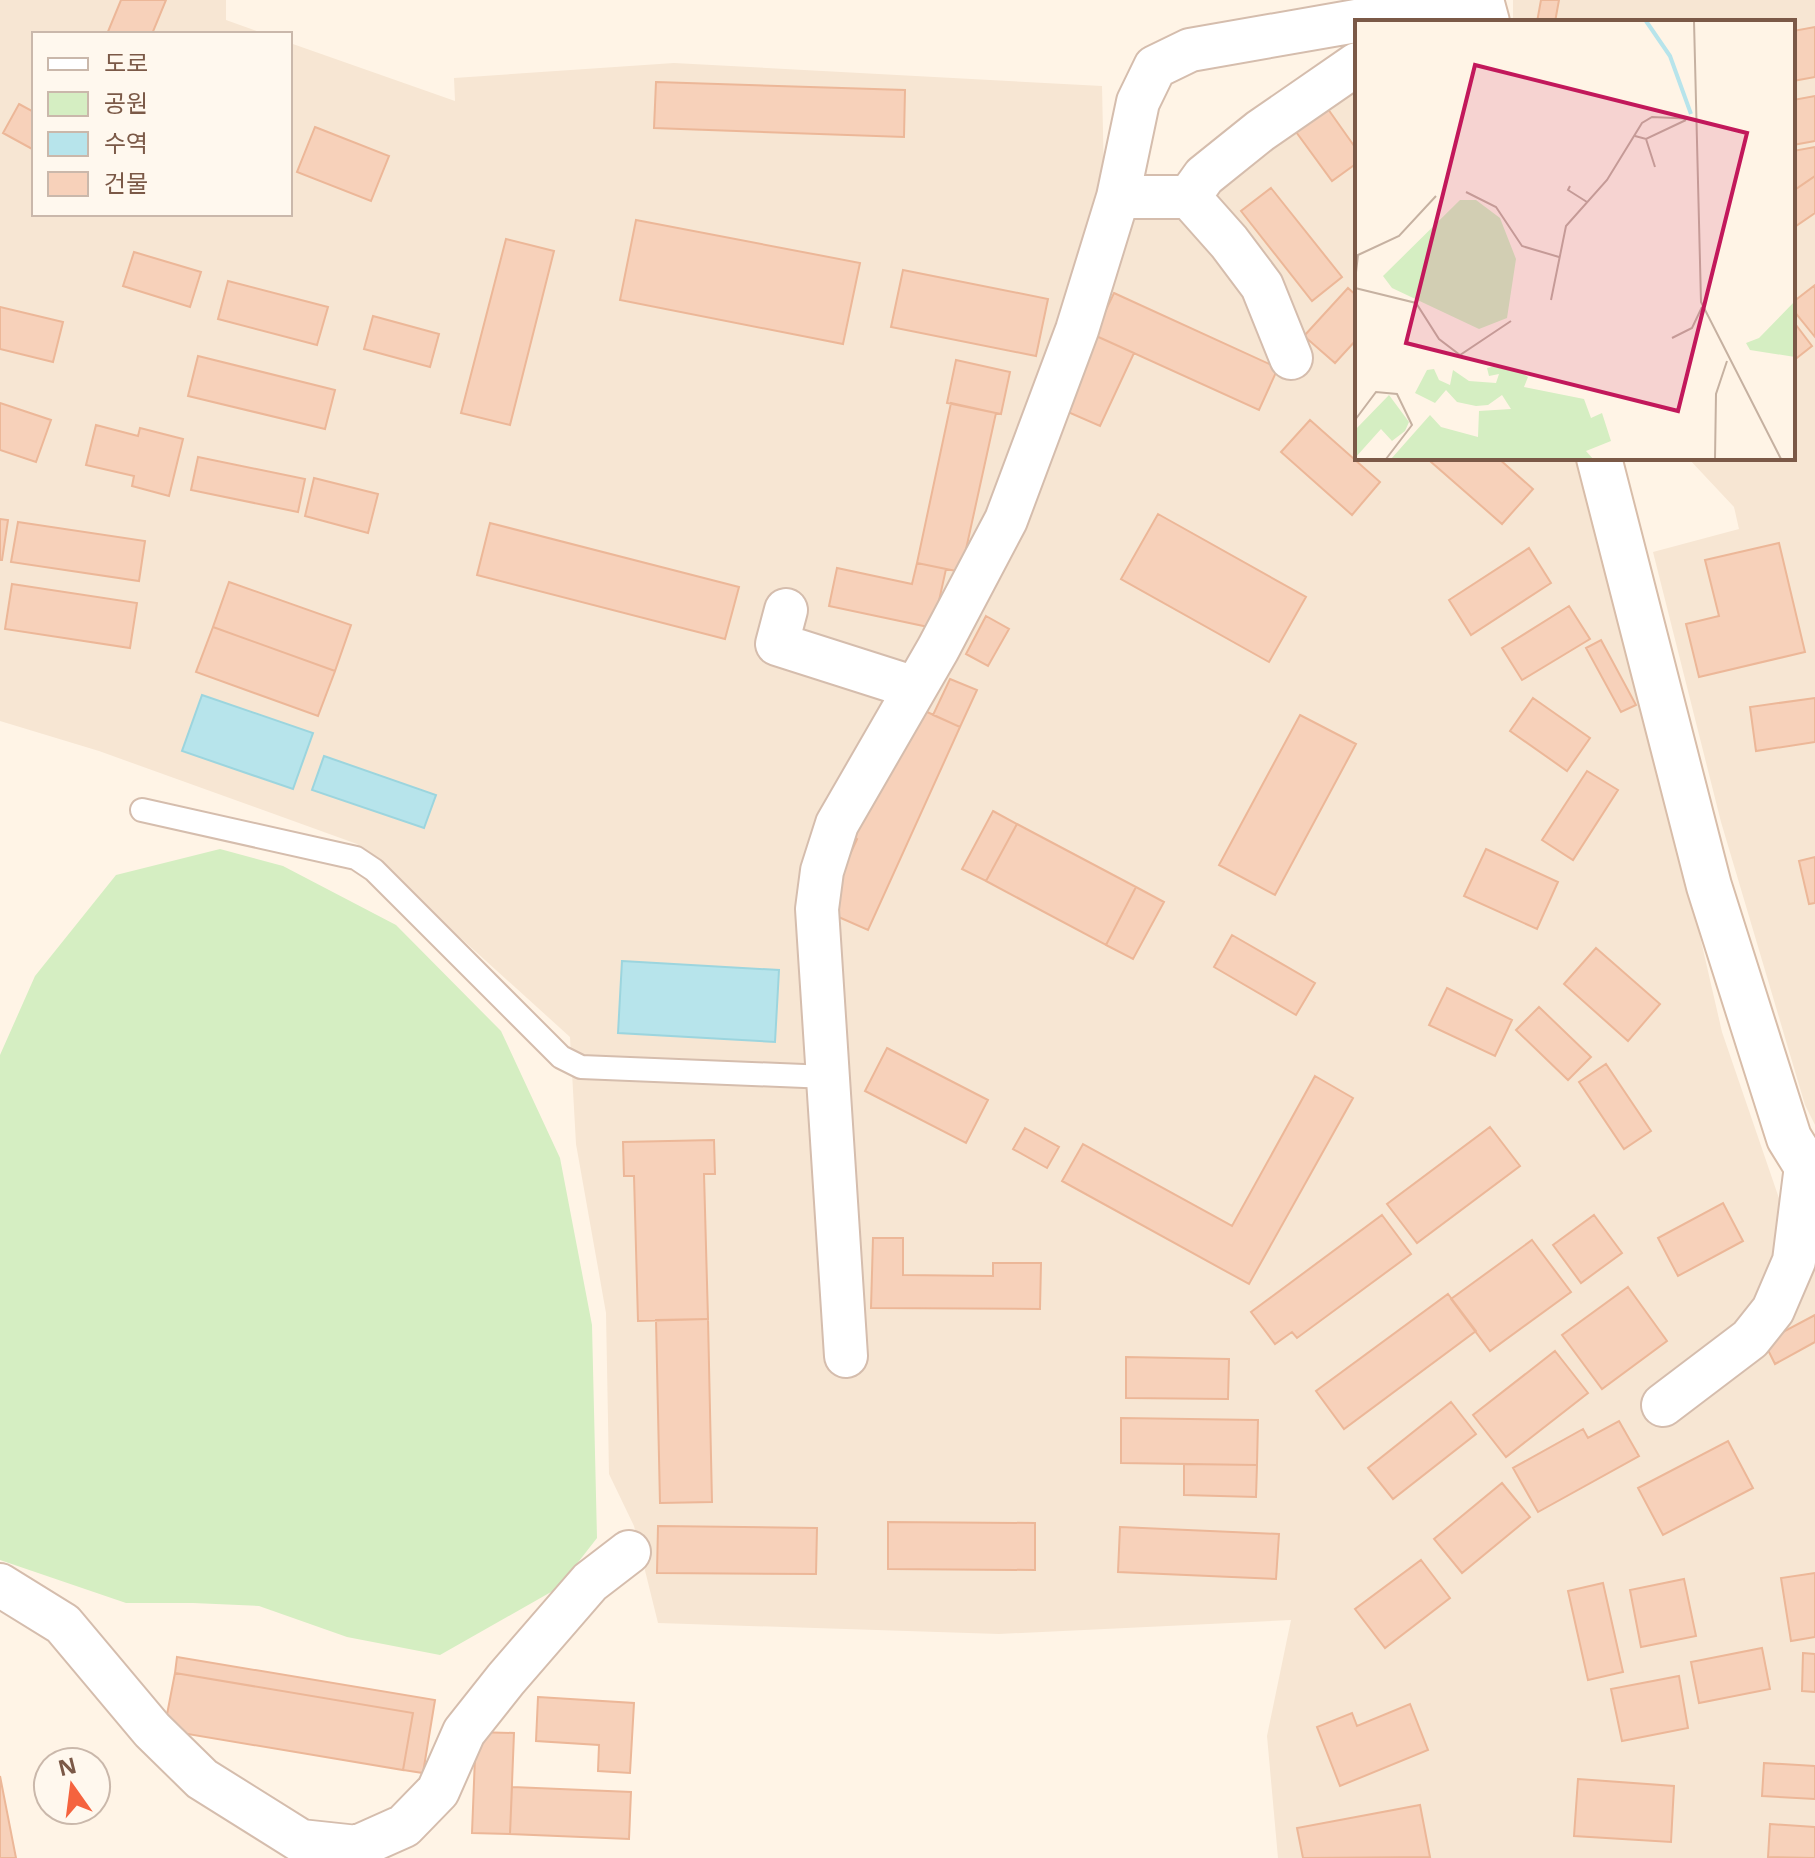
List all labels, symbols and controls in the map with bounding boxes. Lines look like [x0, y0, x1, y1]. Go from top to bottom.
inset map [1355, 20, 1795, 460]
legend [32, 32, 292, 216]
text: 도로 [104, 46, 148, 79]
text: 공원 [104, 86, 148, 119]
text: 수역 [104, 126, 148, 159]
text: 건물 [104, 166, 148, 199]
north arrow [32, 1746, 112, 1826]
text: N [55, 1749, 79, 1782]

